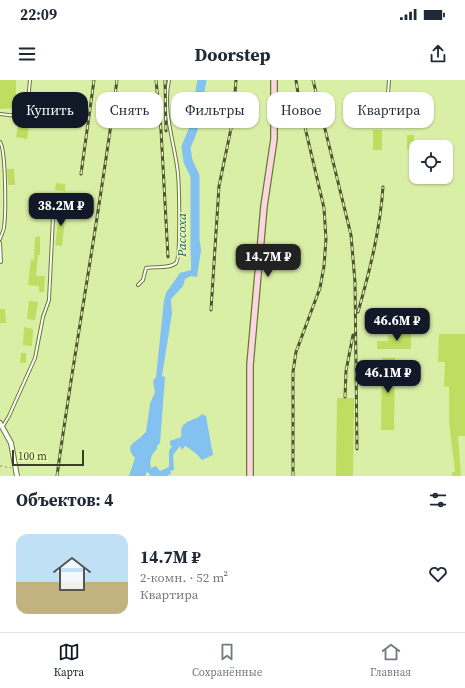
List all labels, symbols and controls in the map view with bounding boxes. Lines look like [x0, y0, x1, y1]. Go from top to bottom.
text: 22:09 [20, 4, 57, 25]
text: Doorstep [194, 42, 271, 67]
icon: menu [16, 43, 38, 65]
icon: share [427, 43, 449, 65]
chip: Купить [12, 92, 88, 128]
chip: Снять [96, 92, 163, 128]
chip: Фильтры [171, 92, 259, 128]
chip: Новое [267, 92, 335, 128]
chip: Квартира [343, 92, 434, 128]
map controls [409, 140, 453, 184]
button: locate [409, 140, 453, 184]
pin: 38.2M ₽ [24, 193, 98, 227]
text: 38.2M ₽ [38, 197, 84, 214]
water label: Рассоха [173, 213, 190, 258]
pin: 14.7M ₽ [231, 244, 305, 278]
text: 14.7M ₽ [245, 248, 291, 265]
pin: 46.6M ₽ [360, 308, 434, 342]
text: 46.6M ₽ [374, 312, 420, 329]
pin: 46.1M ₽ [351, 360, 425, 394]
text: 46.1M ₽ [365, 364, 411, 381]
scale bar [12, 448, 84, 467]
text: 100 m [18, 449, 47, 464]
text: Объектов: 4 [16, 488, 114, 512]
icon: filters [427, 489, 449, 511]
text: 14.7M ₽ [140, 545, 201, 569]
icon: home [48, 550, 96, 598]
icon: heart [427, 563, 449, 585]
text: 2-комн. · 52 m² [140, 569, 228, 586]
text: Квартира [140, 586, 198, 603]
tab: Карта [54, 641, 84, 680]
tab: Сохранённые [192, 641, 262, 680]
tab: Главная [370, 641, 411, 680]

